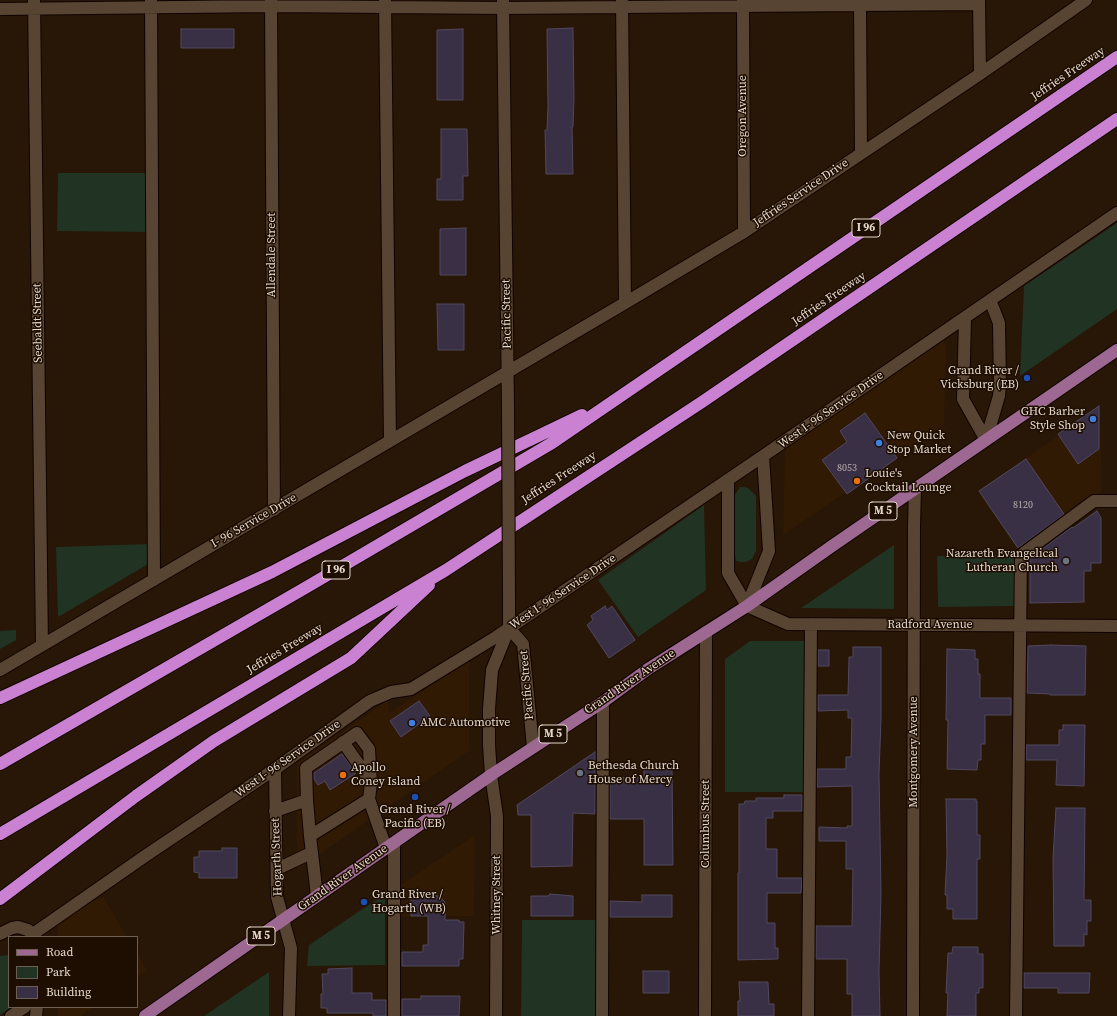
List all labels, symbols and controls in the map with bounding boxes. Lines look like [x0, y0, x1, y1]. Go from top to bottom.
street label: Jeffries Freeway [1028, 44, 1108, 104]
street label: Oregon Avenue [736, 75, 750, 157]
street label: Jeffries Service Drive [751, 156, 851, 230]
street label: Allendale Street [265, 213, 279, 297]
road number: I 96 [852, 219, 880, 237]
street label: Jeffries Freeway [789, 269, 869, 329]
street label: Pacific Street [499, 279, 515, 349]
street label: Seebaldt Street [30, 283, 46, 363]
place label: Grand River / Vicksburg (EB) [940, 364, 1019, 392]
street label: West I- 96 Service Drive [776, 368, 886, 452]
marker: Grand River / Vicksburg (EB) [1022, 373, 1032, 383]
place label: GHC Barber Style Shop [1021, 405, 1085, 433]
marker: GHC Barber Style Shop [1088, 414, 1098, 424]
place label: New Quick Stop Market [887, 429, 951, 457]
marker: New Quick Stop Market [874, 438, 884, 448]
street label: Jeffries Freeway [519, 449, 599, 507]
house number: 8053 [837, 462, 857, 474]
place label: Louie's Cocktail Lounge [865, 467, 952, 495]
marker: Louie's Cocktail Lounge [852, 476, 862, 486]
street label: I- 96 Service Drive [209, 491, 299, 551]
house number: 8120 [1013, 499, 1033, 511]
road number: M 5 [869, 502, 897, 520]
place label: Nazareth Evangelical Lutheran Church [946, 547, 1058, 575]
street label: West I- 96 Service Drive [507, 551, 619, 633]
marker: Nazareth Evangelical Lutheran Church [1061, 556, 1071, 566]
road number: I 96 [322, 561, 350, 579]
street label: Radford Avenue [887, 618, 973, 632]
street label: Jeffries Freeway [245, 621, 325, 677]
street label: Grand River Avenue [582, 646, 678, 718]
street label: Pacific Street [517, 650, 537, 720]
street label: Montgomery Avenue [907, 696, 921, 808]
place label: AMC Automotive [420, 716, 510, 730]
street label: West I- 96 Service Drive [233, 717, 343, 801]
marker: AMC Automotive [407, 718, 417, 728]
road number: M 5 [539, 725, 567, 743]
place label: Bethesda Church House of Mercy [588, 759, 679, 787]
place label: Apollo Coney Island [351, 761, 420, 789]
marker: Bethesda Church House of Mercy [575, 768, 585, 778]
marker: Apollo Coney Island [338, 770, 348, 780]
street label: Columbus Street [699, 780, 713, 868]
marker: Grand River / Pacific (EB) [410, 792, 420, 802]
place label: Grand River / Pacific (EB) [379, 803, 451, 831]
street label: Hogarth Street [268, 818, 286, 896]
street label: Grand River Avenue [295, 842, 391, 914]
street label: Whitney Street [490, 855, 504, 935]
place label: Grand River / Hogarth (WB) [372, 888, 446, 916]
marker: Grand River / Hogarth (WB) [359, 897, 369, 907]
road number: M 5 [247, 927, 275, 945]
legend [8, 936, 138, 1008]
text: Road [46, 944, 73, 960]
text: Park [46, 964, 71, 980]
text: Building [46, 984, 91, 1000]

